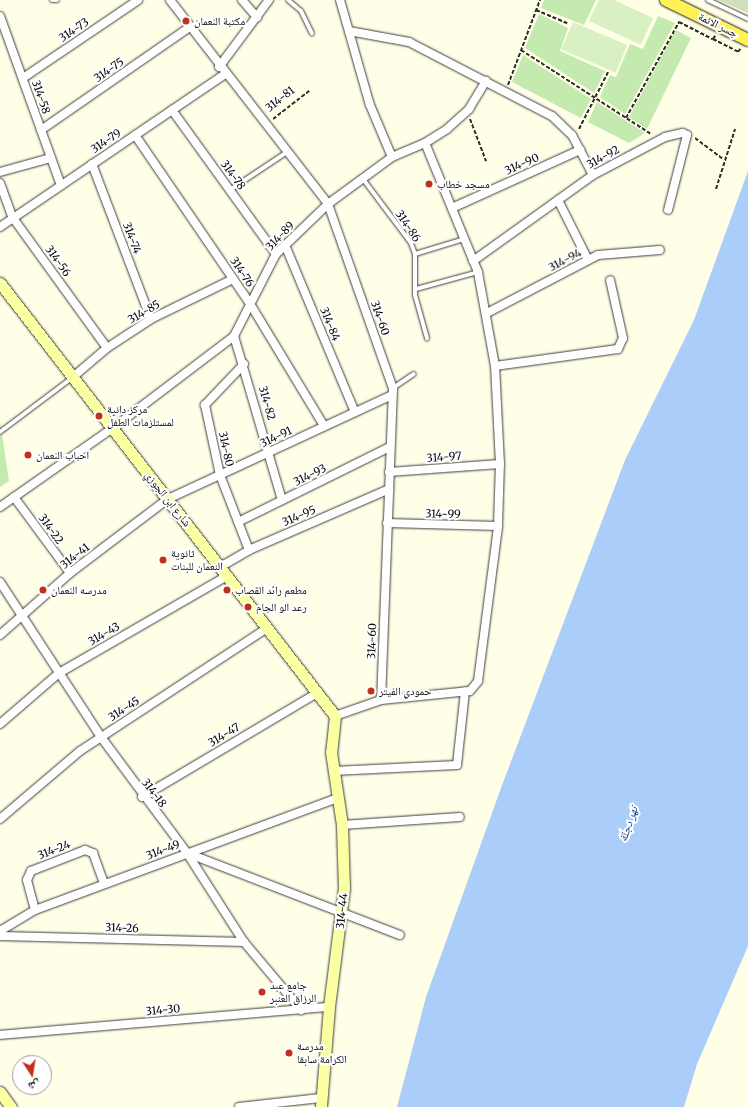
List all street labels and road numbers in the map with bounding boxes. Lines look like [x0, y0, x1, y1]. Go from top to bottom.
street label: جسر الائمة [696, 10, 740, 40]
street label: 314-73 [57, 15, 91, 45]
street label: 314-75 [92, 55, 126, 85]
street label: 314-58 [29, 78, 53, 116]
street label: 314-81 [263, 84, 297, 114]
street label: 314-79 [88, 126, 124, 156]
street label: 314-92 [584, 143, 622, 171]
street label: 314-90 [503, 151, 541, 177]
street label: 314-78 [218, 158, 248, 192]
street label: 314-86 [393, 208, 423, 244]
street label: 314-89 [263, 219, 297, 253]
street label: 314-74 [120, 220, 144, 256]
street label: 314-56 [42, 243, 74, 279]
street label: 314-94 [546, 246, 584, 274]
street label: 314-76 [227, 255, 257, 289]
street label: 314-85 [126, 298, 162, 326]
street label: 314-60 [368, 299, 392, 337]
street label: 314-84 [317, 305, 343, 343]
street label: 314-82 [256, 384, 278, 422]
street label: 314-91 [258, 424, 294, 450]
street label: 314-80 [216, 430, 236, 468]
street label: 314-97 [426, 449, 462, 465]
street label: 314-93 [292, 461, 328, 489]
street label: شارع ابن الجوزي [142, 469, 194, 529]
street label: 314-95 [280, 503, 318, 529]
street label: 314-99 [425, 507, 461, 521]
street label: 314-22 [36, 511, 66, 547]
street label: 314-41 [58, 541, 92, 571]
street label: 314-43 [86, 620, 122, 648]
street label: 314-60 [365, 623, 379, 659]
street label: 314-45 [106, 694, 142, 724]
street label: 314-47 [206, 721, 242, 749]
street label: 314-18 [139, 776, 169, 810]
street label: 314-24 [36, 838, 72, 862]
street label: 314-49 [144, 838, 182, 862]
street label: 314-44 [334, 893, 350, 929]
street label: 314-26 [105, 921, 139, 935]
street label: 314-30 [145, 1002, 181, 1018]

